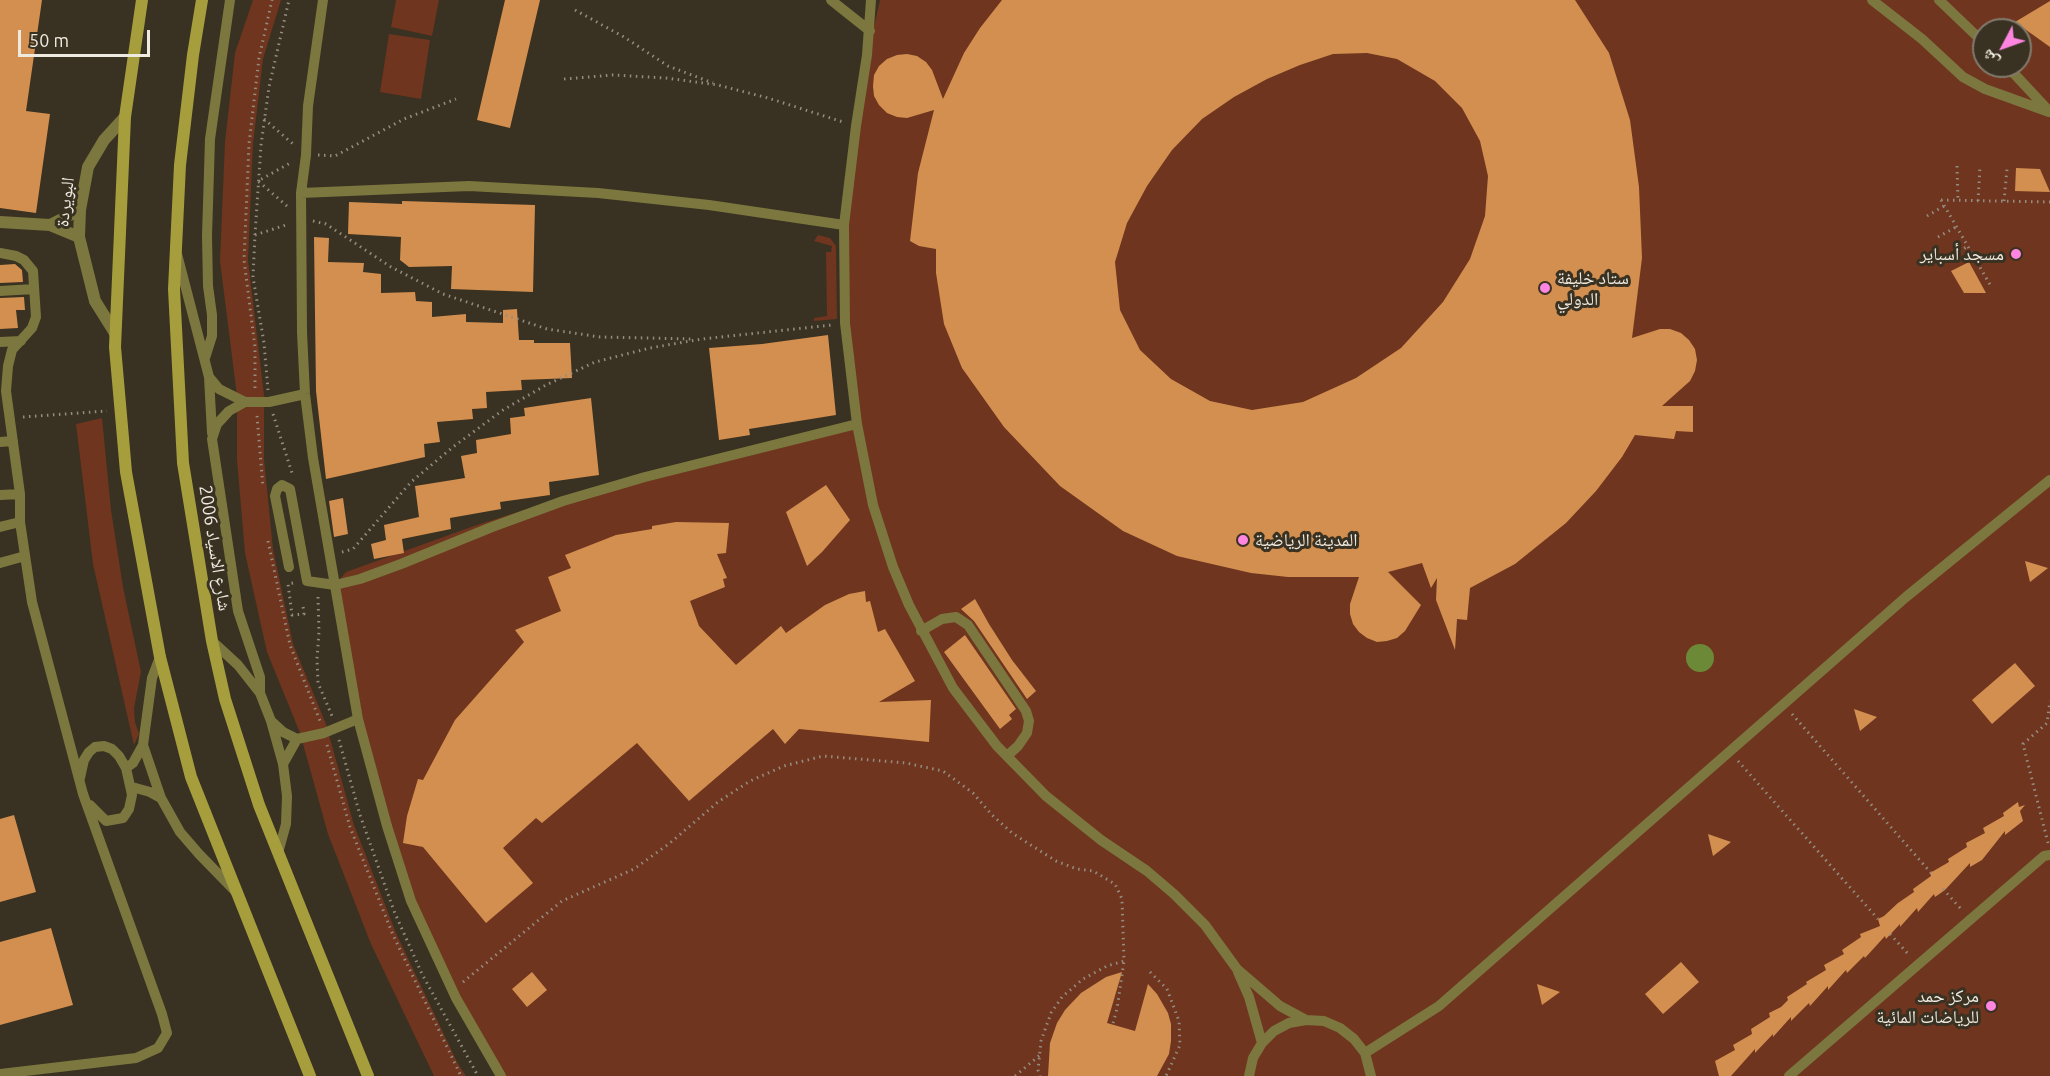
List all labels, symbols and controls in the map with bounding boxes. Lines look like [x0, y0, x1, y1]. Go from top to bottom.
scale bar [21, 18, 153, 56]
north arrow [1972, 18, 2032, 78]
text: 50 m [29, 30, 69, 50]
text: ش [1978, 46, 2002, 71]
street label: البويردة [51, 176, 79, 228]
place label: مسجد أسباير [1920, 243, 2004, 265]
marker: مسجد أسباير [2009, 247, 2023, 261]
place label: ستاد خليفة الدولي [1557, 267, 1629, 310]
marker: ستاد خليفة الدولي [1538, 281, 1552, 295]
street label: شارع الاسياد 2006 [194, 484, 236, 612]
place label: المدينة الرياضية [1255, 529, 1358, 551]
marker: المدينة الرياضية [1236, 533, 1250, 547]
place label: مركز حمد للرياضات المائية [1876, 985, 1979, 1028]
marker: مركز حمد للرياضات المائية [1984, 999, 1998, 1013]

